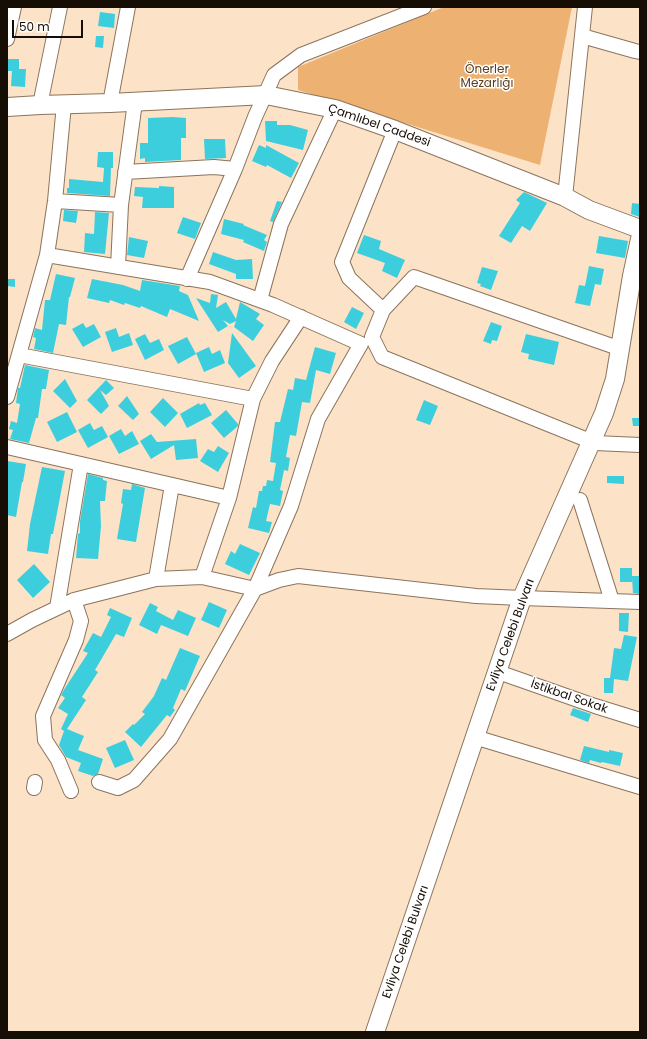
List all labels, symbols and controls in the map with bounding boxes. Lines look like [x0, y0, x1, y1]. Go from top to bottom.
scale bar [14, 12, 85, 38]
text: 50 m [19, 18, 50, 35]
park label: Önerler Mezarlığı [461, 63, 513, 91]
street label: Çamlıbel Caddesi [326, 102, 432, 150]
street label: Evliya Celebi Bulvarı [484, 577, 538, 693]
street label: İstikbal Sokak [529, 677, 609, 717]
street label: Evliya Celebi Bulvarı [380, 884, 432, 1000]

